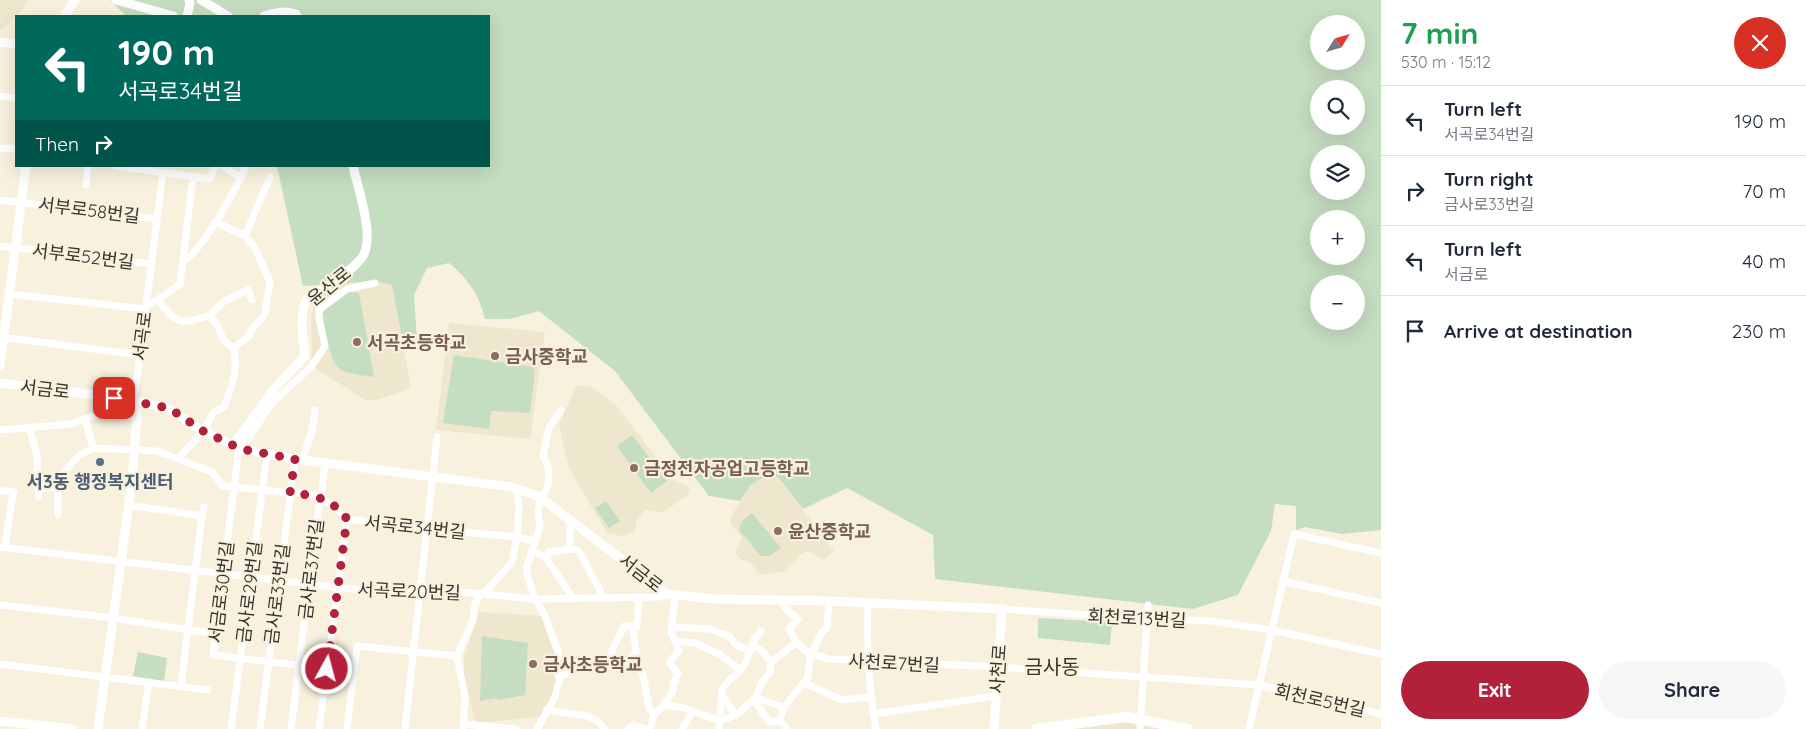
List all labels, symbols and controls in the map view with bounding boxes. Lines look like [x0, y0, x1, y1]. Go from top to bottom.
text: 7 min [1401, 14, 1479, 52]
north arrow [1310, 15, 1365, 70]
map controls [1310, 15, 1365, 330]
button: close [1734, 17, 1786, 69]
text: 190 m [118, 30, 215, 74]
icon: left [35, 35, 100, 100]
text: 530 m · 15:12 [1401, 52, 1491, 72]
text: 서곡로34번길 [118, 77, 242, 105]
button: search [1310, 80, 1365, 135]
text: Turn left [1444, 97, 1522, 121]
icon: left [1401, 107, 1429, 135]
text: 190 m [1735, 109, 1786, 133]
text: 서곡로34번길 [1444, 124, 1534, 144]
icon: right [89, 130, 117, 158]
text: Then [35, 132, 79, 156]
button: layers [1310, 145, 1365, 200]
text: Turn right [1444, 167, 1533, 191]
icon: right [1401, 177, 1429, 205]
text: 70 m [1742, 179, 1786, 203]
street label: 서부로58번길 [37, 192, 141, 228]
text: 금사로33번길 [1444, 194, 1534, 214]
button: + [1310, 210, 1365, 265]
text: Turn left [1444, 237, 1522, 261]
street label: 서부로52번길 [31, 238, 135, 274]
icon: left [1401, 247, 1429, 275]
text: 40 m [1742, 249, 1786, 273]
street label: 윤산로 [302, 261, 356, 311]
text: 서금로 [1444, 264, 1488, 284]
button: − [1310, 275, 1365, 330]
street label: 서곡로 [128, 310, 156, 362]
icon: arrive [1401, 317, 1429, 345]
text: Arrive at destination [1444, 319, 1633, 343]
text: 230 m [1732, 319, 1786, 343]
place label: 서곡초등학교 [367, 331, 466, 354]
marker: 서곡초등학교 [351, 336, 363, 348]
place label: 금사중학교 [505, 345, 588, 368]
marker: 금사중학교 [489, 350, 501, 362]
street label: 서금로 [19, 375, 71, 403]
pin [93, 377, 135, 419]
icon: arrive [100, 384, 128, 412]
marker: 서3동 행정복지센터 [94, 456, 106, 468]
place label: 금정전자공업고등학교 [644, 457, 810, 480]
marker: 금정전자공업고등학교 [628, 462, 640, 474]
place label: 서3동 행정복지센터 [26, 470, 174, 493]
street label: 서곡로34번길 [363, 510, 467, 544]
street label: 금사로37번길 [293, 517, 329, 621]
place label: 윤산중학교 [788, 520, 871, 543]
marker: 윤산중학교 [772, 525, 784, 537]
street label: 서금로30번길 [203, 540, 239, 644]
street label: 금사로29번길 [231, 540, 267, 644]
street label: 금사로33번길 [259, 542, 295, 646]
street label: 서금로 [614, 549, 668, 597]
street label: 서곡로20번길 [357, 578, 461, 604]
street label: 회천로13번길 [1087, 604, 1187, 632]
position arrow [300, 642, 352, 694]
street label: 사천로 [985, 643, 1011, 695]
street label: 사천로7번길 [847, 649, 941, 677]
place label: 금사초등학교 [543, 653, 642, 676]
district label: 금사동 [1024, 654, 1080, 679]
marker: 금사초등학교 [527, 658, 539, 670]
button: Exit [1401, 661, 1589, 719]
button: Share [1599, 661, 1786, 719]
street label: 회천로5번길 [1272, 678, 1368, 722]

